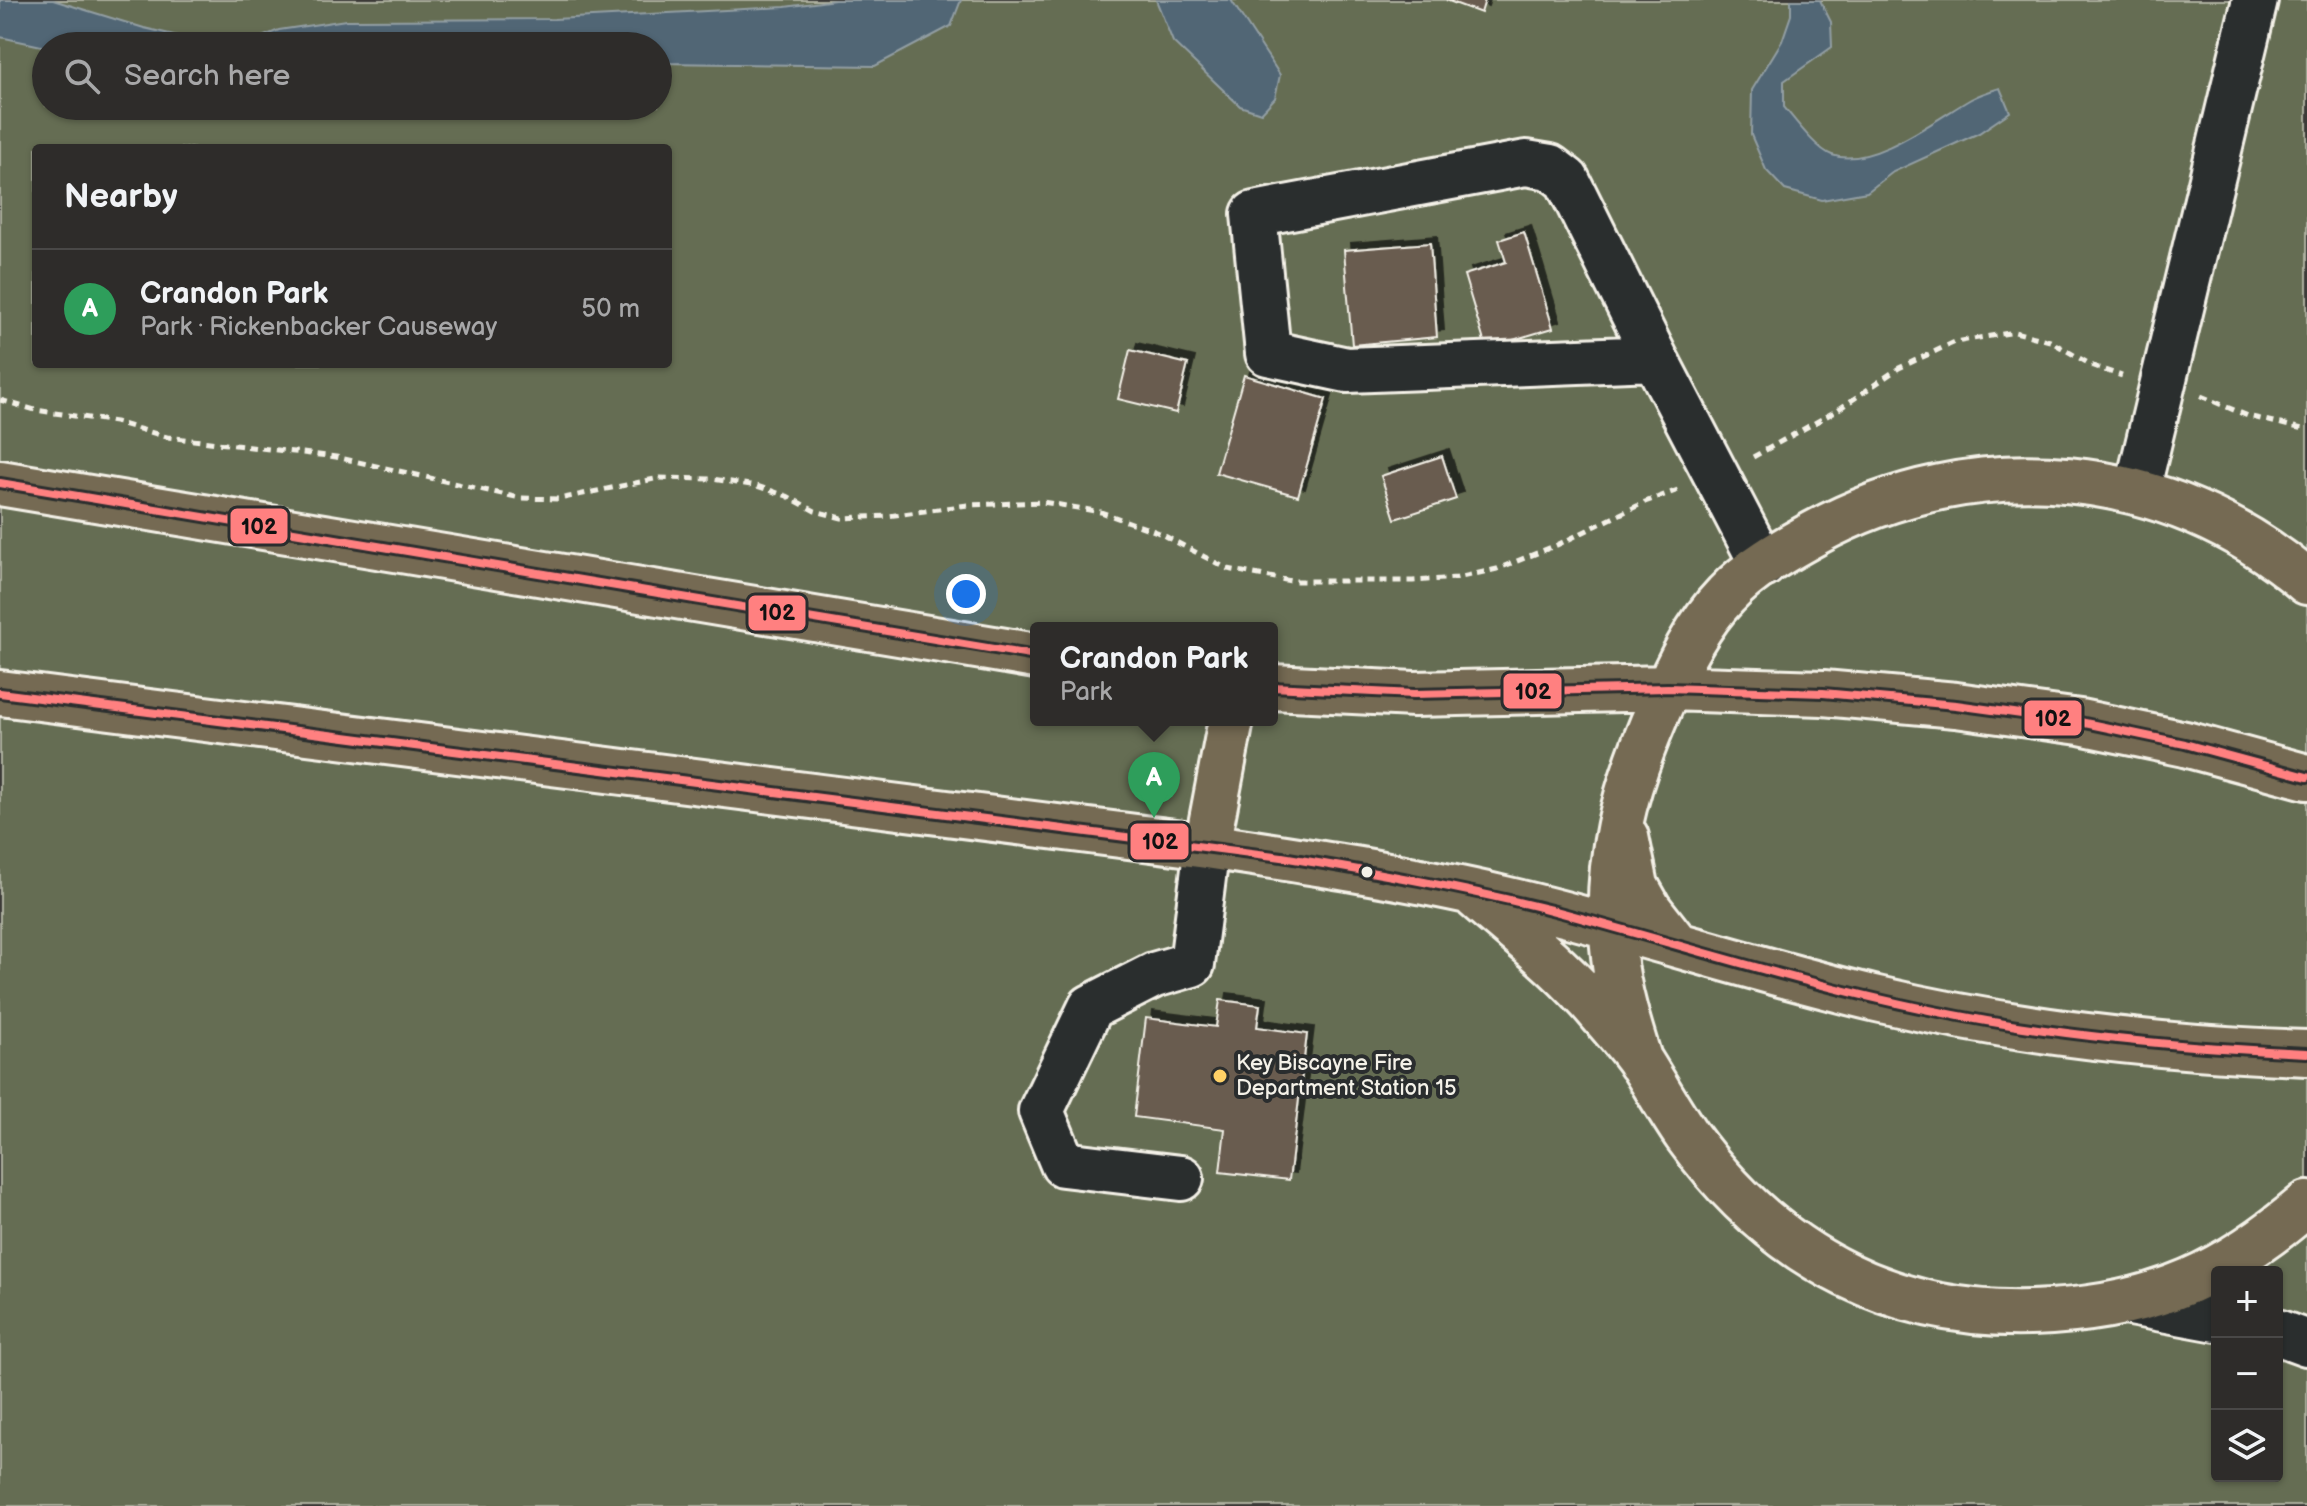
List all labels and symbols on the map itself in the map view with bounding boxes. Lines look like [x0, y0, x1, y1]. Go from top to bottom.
line badge: 102 [229, 507, 289, 545]
text: 102 [241, 514, 277, 541]
your location [946, 574, 986, 614]
line badge: 102 [747, 594, 807, 632]
text: 102 [759, 600, 795, 627]
line badge: 102 [1502, 672, 1563, 710]
text: 102 [1515, 679, 1551, 706]
line badge: 102 [2023, 699, 2083, 737]
text: 102 [2035, 706, 2071, 733]
pin: A [1128, 752, 1180, 818]
line badge: 102 [1129, 822, 1190, 861]
text: 102 [1142, 829, 1178, 856]
unlabelled marker [1359, 864, 1375, 880]
place label: Key Biscayne Fire Department Station 15 [1236, 1050, 1457, 1102]
marker: Key Biscayne Fire Department Station 15 [1211, 1067, 1229, 1085]

